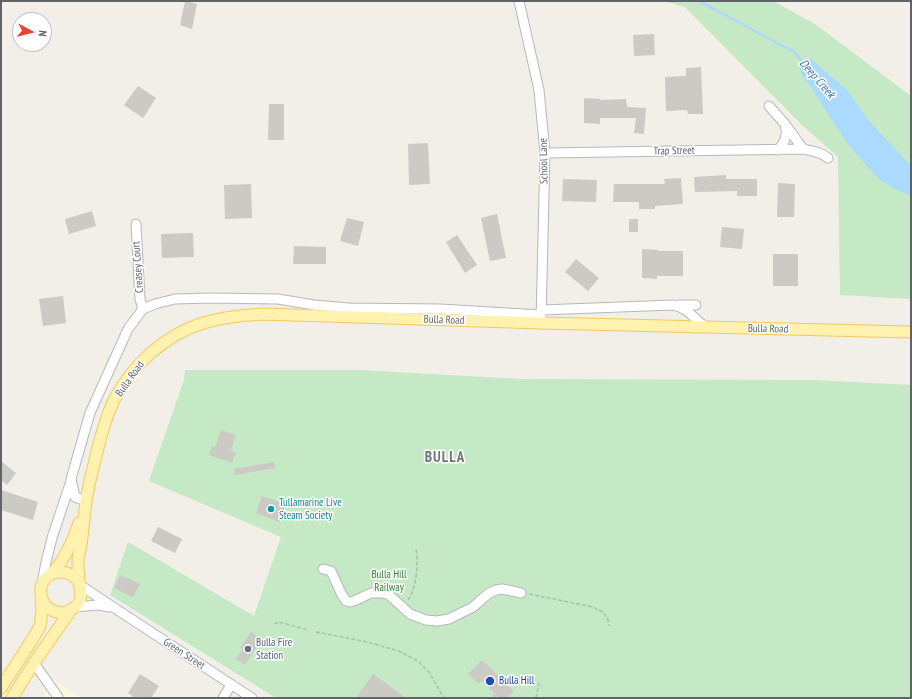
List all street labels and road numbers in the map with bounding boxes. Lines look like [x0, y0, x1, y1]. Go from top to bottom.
street label: School Lane [537, 138, 551, 184]
street label: Trap Street [653, 144, 695, 158]
street label: Creasey Court [130, 241, 146, 293]
street label: Bulla Road [423, 313, 465, 327]
street label: Bulla Road [748, 322, 788, 336]
street label: Bulla Road [113, 359, 147, 399]
street label: Green Street [161, 636, 207, 672]

